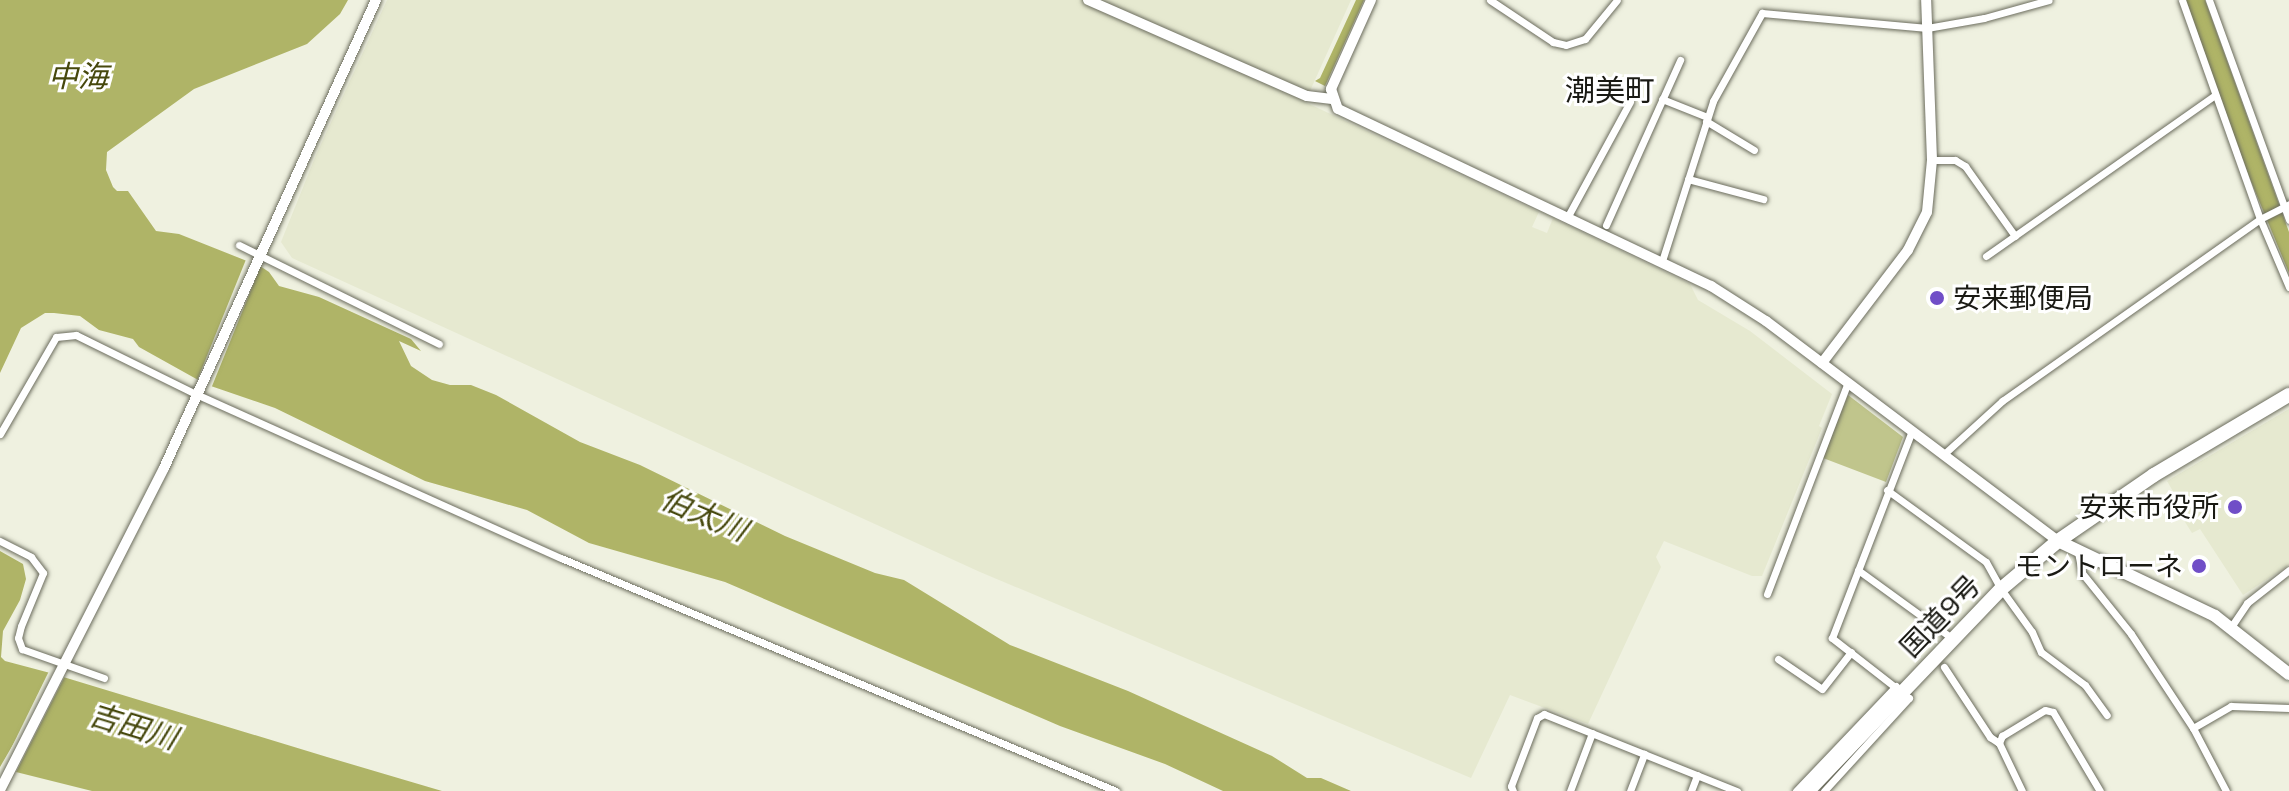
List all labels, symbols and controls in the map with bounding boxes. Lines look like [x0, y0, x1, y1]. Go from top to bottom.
water label: 中海 [48, 59, 108, 95]
district label: 潮美町 [1565, 73, 1655, 109]
place label: 安来郵便局 [1953, 281, 2093, 315]
marker: 安来郵便局 [1928, 289, 1946, 307]
water label: 伯太川 [656, 481, 752, 549]
place label: 安来市役所 [2079, 490, 2219, 524]
marker: 安来市役所 [2226, 498, 2244, 516]
place label: モントローネ [2015, 549, 2183, 583]
marker: モントローネ [2190, 557, 2208, 575]
street label: 国道9号 [1893, 568, 1987, 664]
water label: 吉田川 [85, 697, 181, 757]

